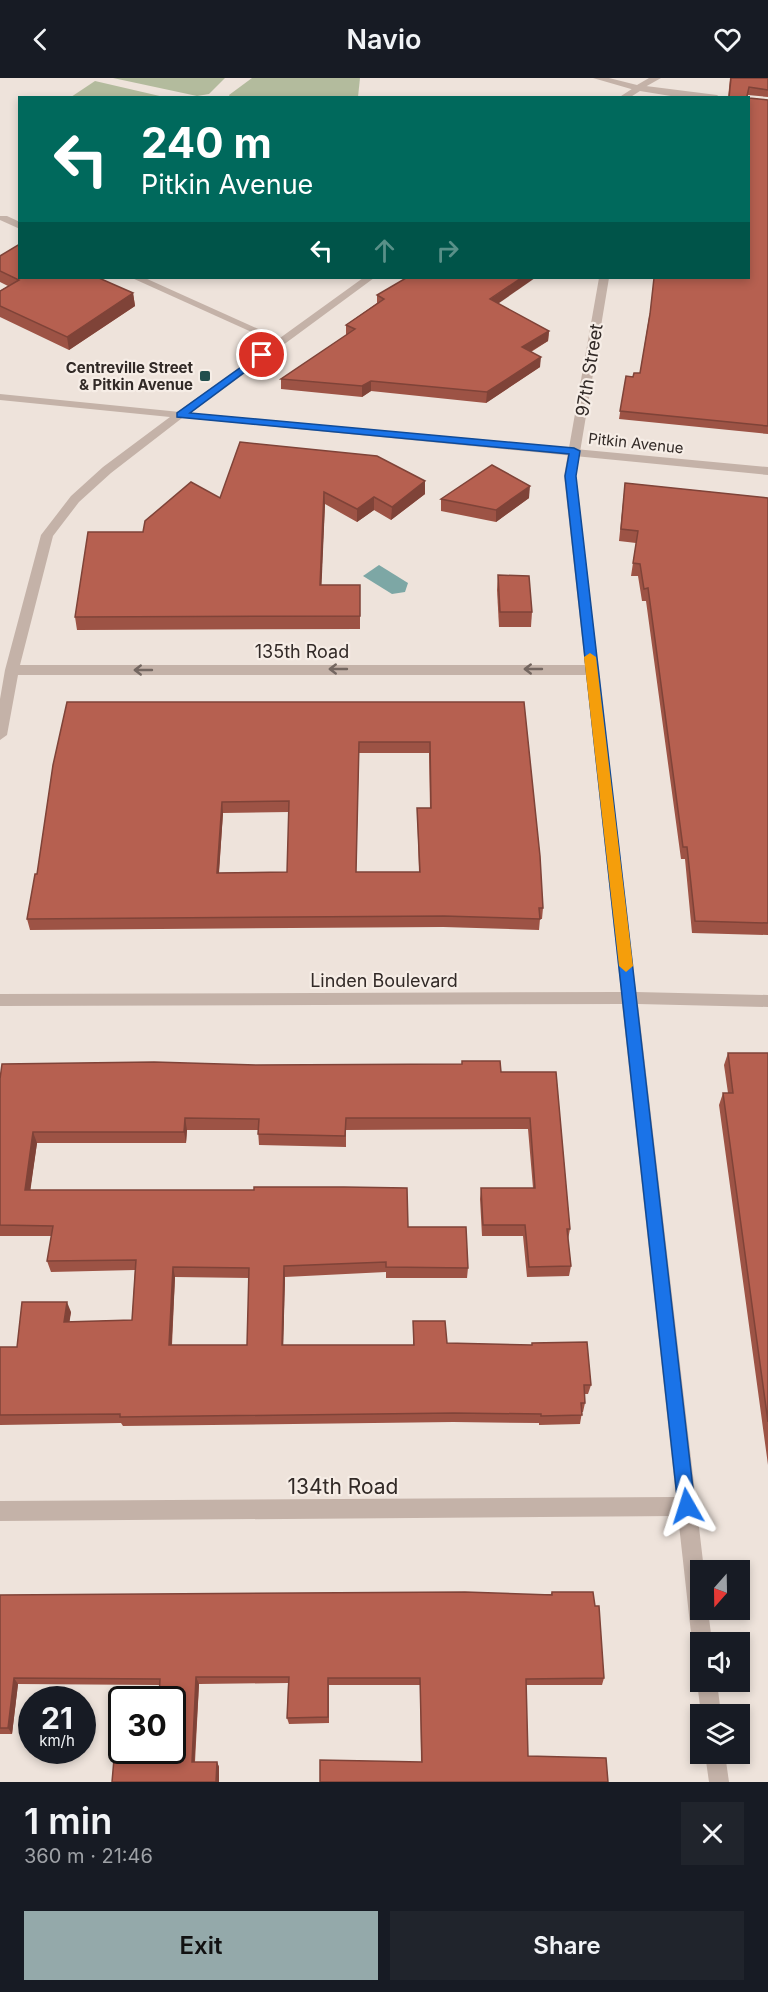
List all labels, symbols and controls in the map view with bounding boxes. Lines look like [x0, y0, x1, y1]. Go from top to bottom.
icon: back [24, 23, 57, 56]
text: Navio [347, 23, 421, 56]
icon: heart [711, 23, 744, 56]
text: 240 m [141, 117, 272, 168]
icon: left [42, 120, 120, 198]
text: Pitkin Avenue [141, 168, 313, 201]
icon: left [305, 234, 338, 267]
icon: ahead [368, 234, 401, 267]
icon: right [431, 234, 464, 267]
street label: 97th Street [571, 322, 607, 418]
pin [236, 329, 287, 380]
icon: arrive [245, 338, 278, 371]
place label: Centreville Street & Pitkin Avenue [66, 358, 194, 394]
marker: Centreville Street & Pitkin Avenue [198, 369, 212, 383]
street label: Pitkin Avenue [587, 429, 685, 457]
street label: 135th Road [255, 641, 349, 662]
one-way arrow [329, 663, 349, 675]
one-way arrow [524, 663, 544, 675]
one-way arrow [134, 664, 154, 676]
street label: Linden Boulevard [310, 970, 458, 991]
street label: 134th Road [288, 1474, 398, 1499]
position arrow [655, 1474, 719, 1538]
north arrow [690, 1560, 750, 1620]
map controls [690, 1560, 750, 1764]
button: sound [690, 1632, 750, 1692]
speed limit sign: 30 [108, 1686, 186, 1764]
text: 21 [41, 1700, 73, 1736]
button: layers [690, 1704, 750, 1764]
text: km/h [39, 1731, 75, 1750]
text: 1 min [24, 1799, 112, 1843]
button: close [681, 1802, 744, 1865]
text: 360 m · 21:46 [24, 1844, 153, 1868]
button: Exit [24, 1911, 378, 1980]
button: Share [390, 1911, 744, 1980]

